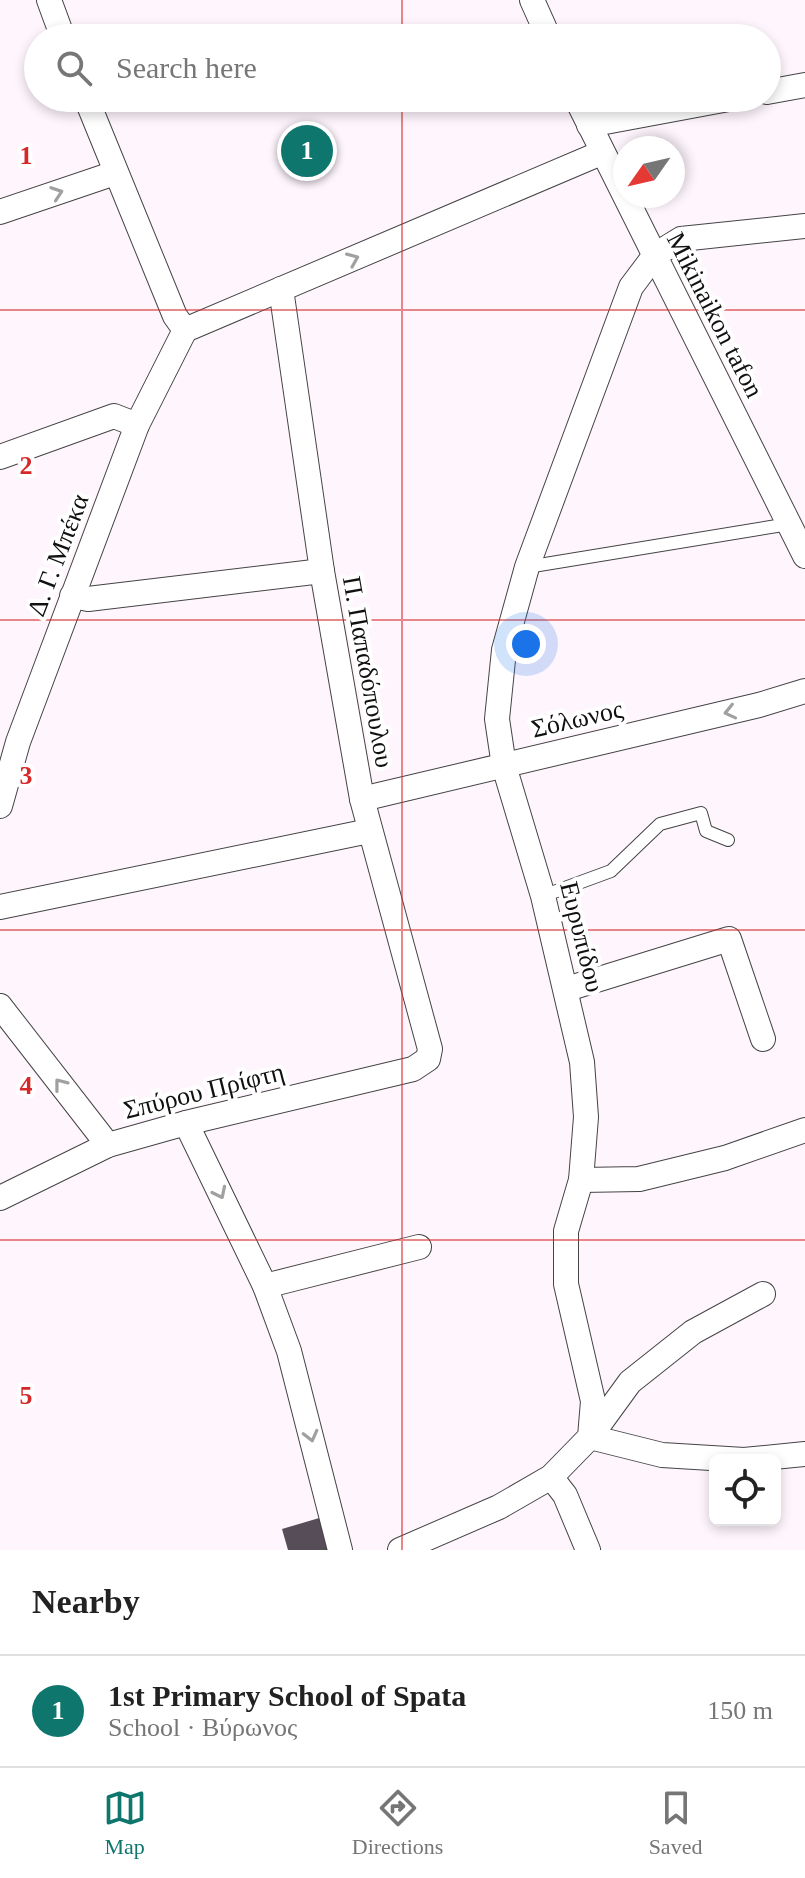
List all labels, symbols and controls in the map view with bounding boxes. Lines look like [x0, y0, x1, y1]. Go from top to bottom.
search box [24, 24, 781, 112]
icon: search [52, 46, 96, 90]
text: Search here [116, 51, 257, 84]
pin: 1 [281, 121, 333, 181]
north arrow [613, 136, 685, 208]
text: 1 [20, 141, 33, 170]
one-way arrow [50, 186, 64, 202]
street label: Μikinaikon tafon [661, 228, 769, 402]
one-way arrow [344, 252, 359, 268]
text: 2 [20, 451, 33, 480]
street label: Δ. Γ. Μπέκα [21, 490, 95, 620]
street label: Π. Παπαδόπουλου [337, 574, 399, 770]
your location [506, 624, 546, 664]
street label: Σόλωνος [528, 694, 626, 744]
one-way arrow [724, 703, 737, 720]
text: 3 [20, 761, 33, 790]
street label: Ευρυπίδου [554, 879, 610, 995]
street label: Σπύρου Πρίφτη [121, 1057, 287, 1125]
text: 4 [20, 1071, 33, 1100]
one-way arrow [55, 1078, 69, 1093]
one-way arrow [210, 1185, 226, 1199]
text: 5 [20, 1381, 33, 1410]
one-way arrow [301, 1428, 318, 1442]
map controls [709, 1454, 781, 1526]
button: locate [709, 1454, 781, 1526]
text: Nearby [32, 1583, 140, 1620]
text: 1st Primary School of Spata [108, 1679, 466, 1712]
text: 1 [52, 1696, 65, 1725]
text: 150 m [707, 1696, 773, 1725]
text: School · Βύρωνος [108, 1713, 297, 1742]
tab: Map [103, 1786, 147, 1860]
tab: Directions [352, 1786, 443, 1860]
tab: Saved [649, 1786, 702, 1860]

